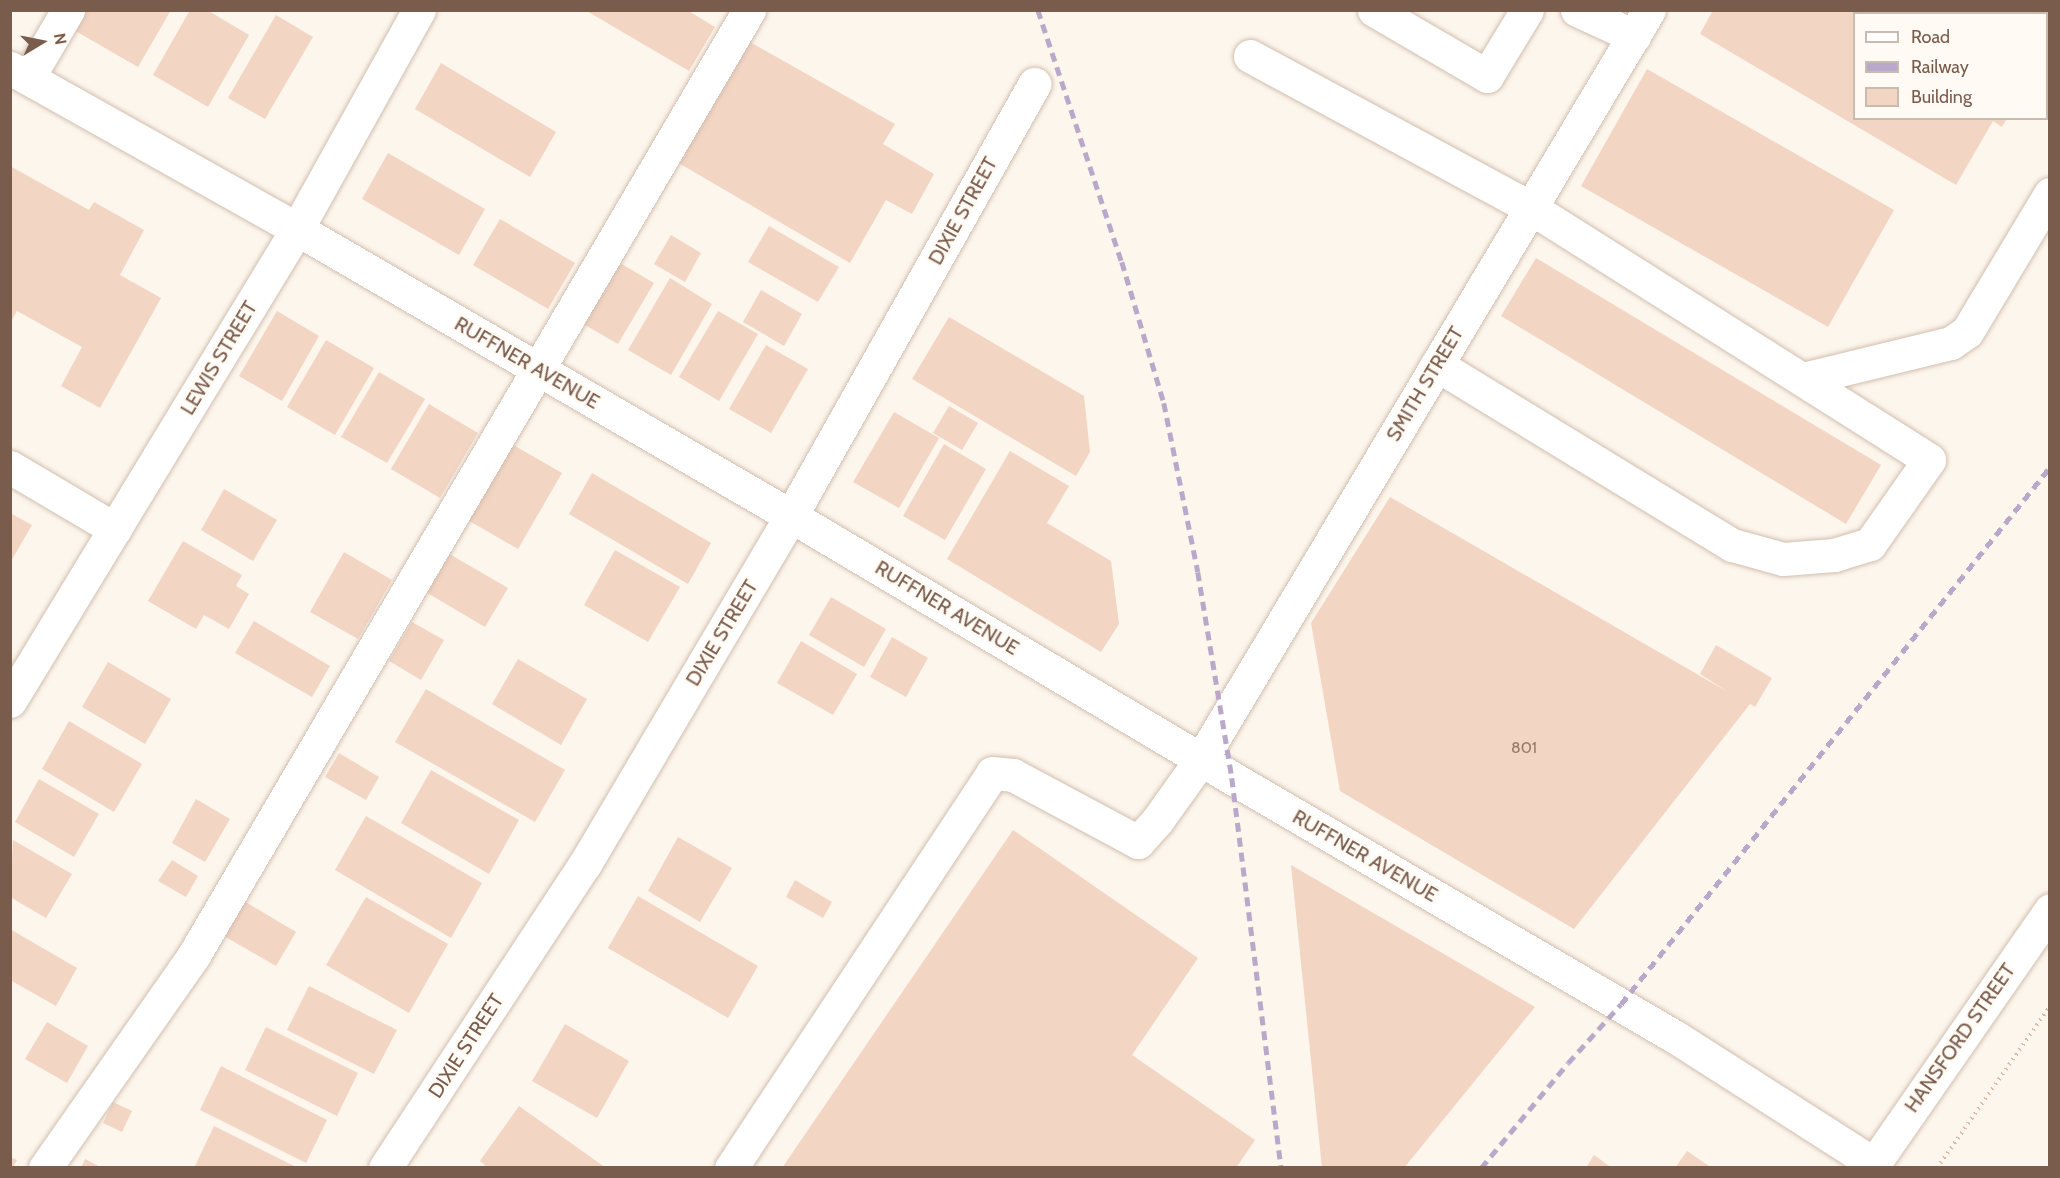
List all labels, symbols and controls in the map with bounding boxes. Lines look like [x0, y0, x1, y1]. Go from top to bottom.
north arrow [12, 12, 72, 72]
legend [1853, 12, 2048, 120]
text: Road [1911, 26, 1950, 48]
text: N [50, 32, 71, 46]
text: Railway [1911, 56, 1969, 78]
text: Building [1911, 86, 1972, 108]
street label: DIXIE STREET [924, 153, 1002, 269]
street label: LEWIS STREET [176, 297, 262, 419]
street label: RUFFNER AVENUE [450, 312, 604, 414]
street label: SMITH STREET [1381, 322, 1469, 446]
street label: RUFFNER AVENUE [871, 556, 1023, 660]
street label: DIXIE STREET [681, 576, 763, 690]
house number: 801 [1511, 738, 1537, 758]
street label: RUFFNER AVENUE [1288, 805, 1442, 907]
street label: HANSFORD STREET [1900, 959, 2020, 1117]
street label: DIXIE STREET [423, 989, 509, 1103]

